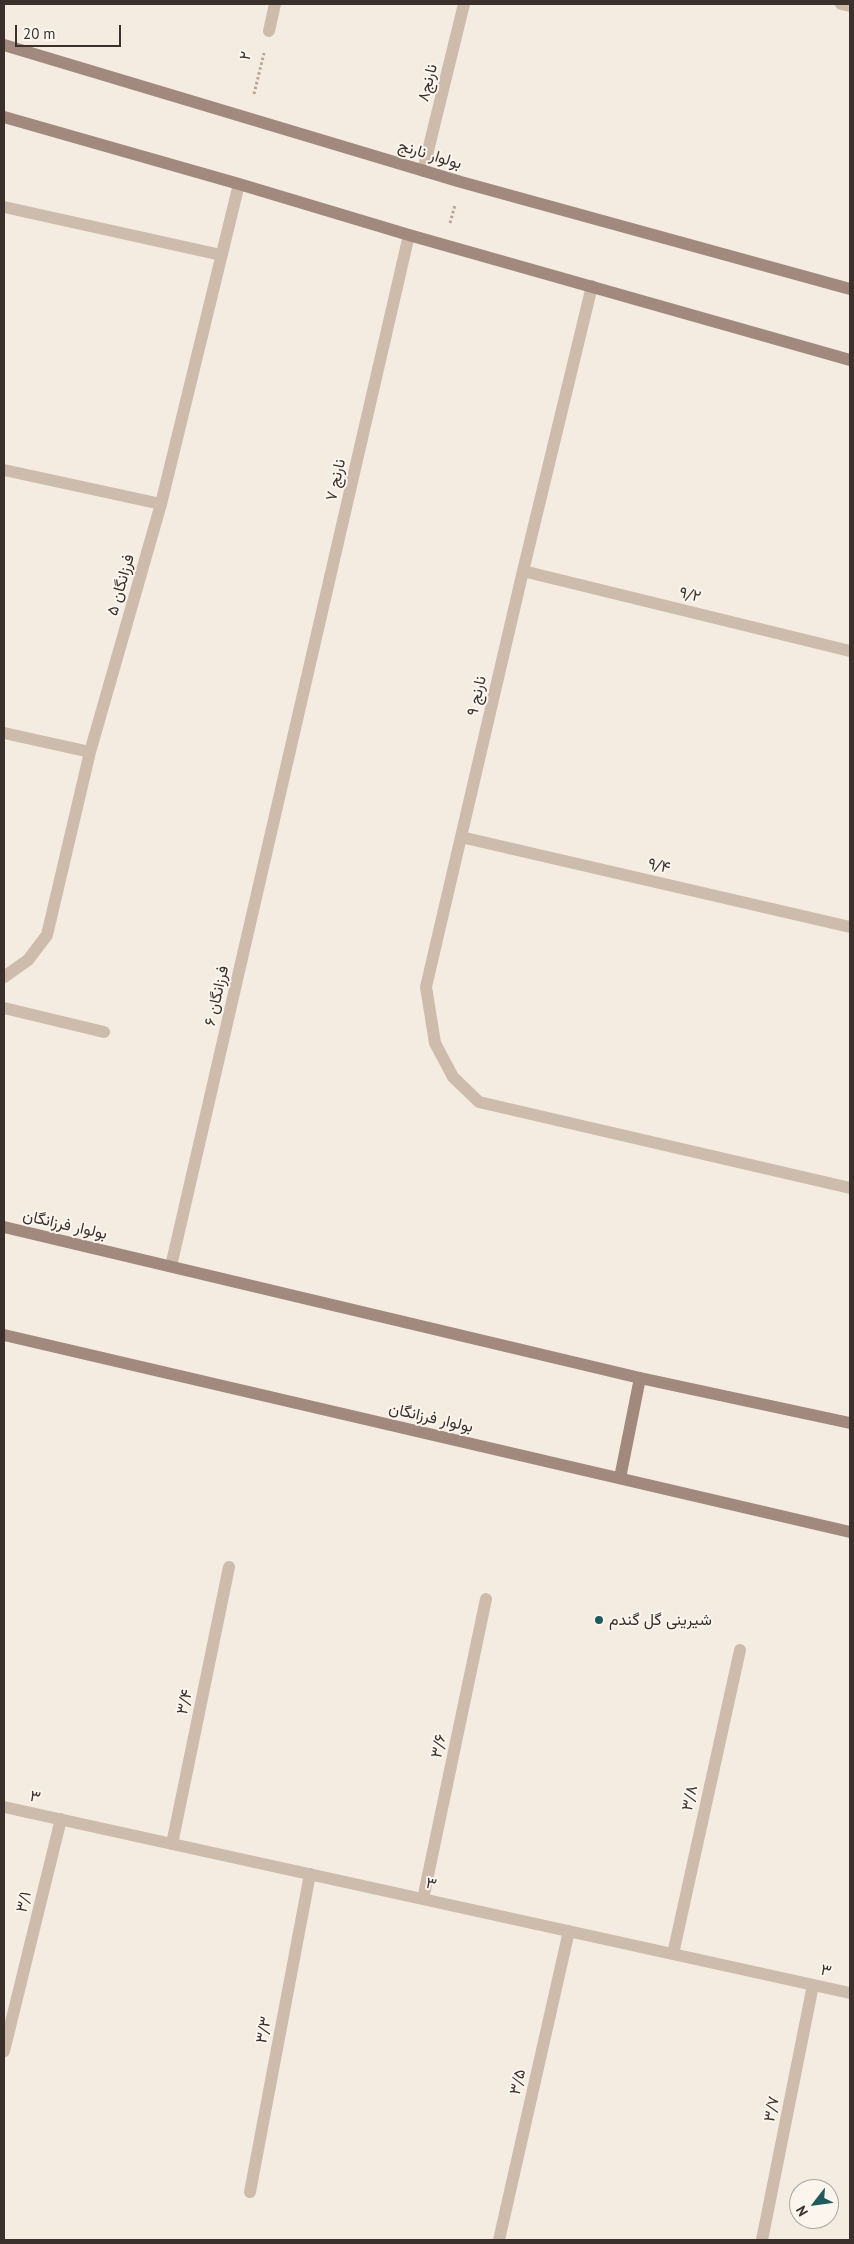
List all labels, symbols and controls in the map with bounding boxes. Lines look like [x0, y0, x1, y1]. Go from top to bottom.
scale bar [18, 15, 124, 47]
text: 20 m [23, 24, 56, 43]
street label: ۲ [236, 50, 256, 62]
street label: نارنج۸ [414, 62, 442, 104]
street label: بولوار نارنج [396, 136, 464, 174]
street label: نارنج ۷ [322, 457, 350, 503]
street label: فرزانگان ۵ [103, 552, 139, 618]
street label: ۹/۲ [677, 583, 703, 607]
street label: نارنج ۹ [463, 674, 491, 718]
street label: ۹/۴ [646, 854, 672, 878]
street label: فرزانگان ۶ [201, 964, 233, 1028]
street label: بولوار فرزانگان [21, 1206, 109, 1244]
street label: بولوار فرزانگان [387, 1399, 475, 1437]
place label: شیرینی گل گندم [609, 1610, 712, 1630]
marker: شیرینی گل گندم [593, 1614, 605, 1626]
street label: ۳/۴ [173, 1688, 197, 1716]
street label: ۳/۶ [427, 1732, 451, 1760]
street label: ۳/۸ [678, 1783, 702, 1813]
street label: ۳ [28, 1787, 42, 1807]
street label: ۳ [424, 1874, 438, 1894]
street label: ۳/۱ [12, 1890, 36, 1914]
street label: ۳ [819, 1960, 833, 1982]
street label: ۳/۳ [252, 2015, 276, 2045]
street label: ۳/۵ [506, 2067, 530, 2097]
street label: ۳/۷ [760, 2095, 784, 2123]
north arrow [789, 2179, 839, 2229]
text: N [792, 2203, 812, 2219]

